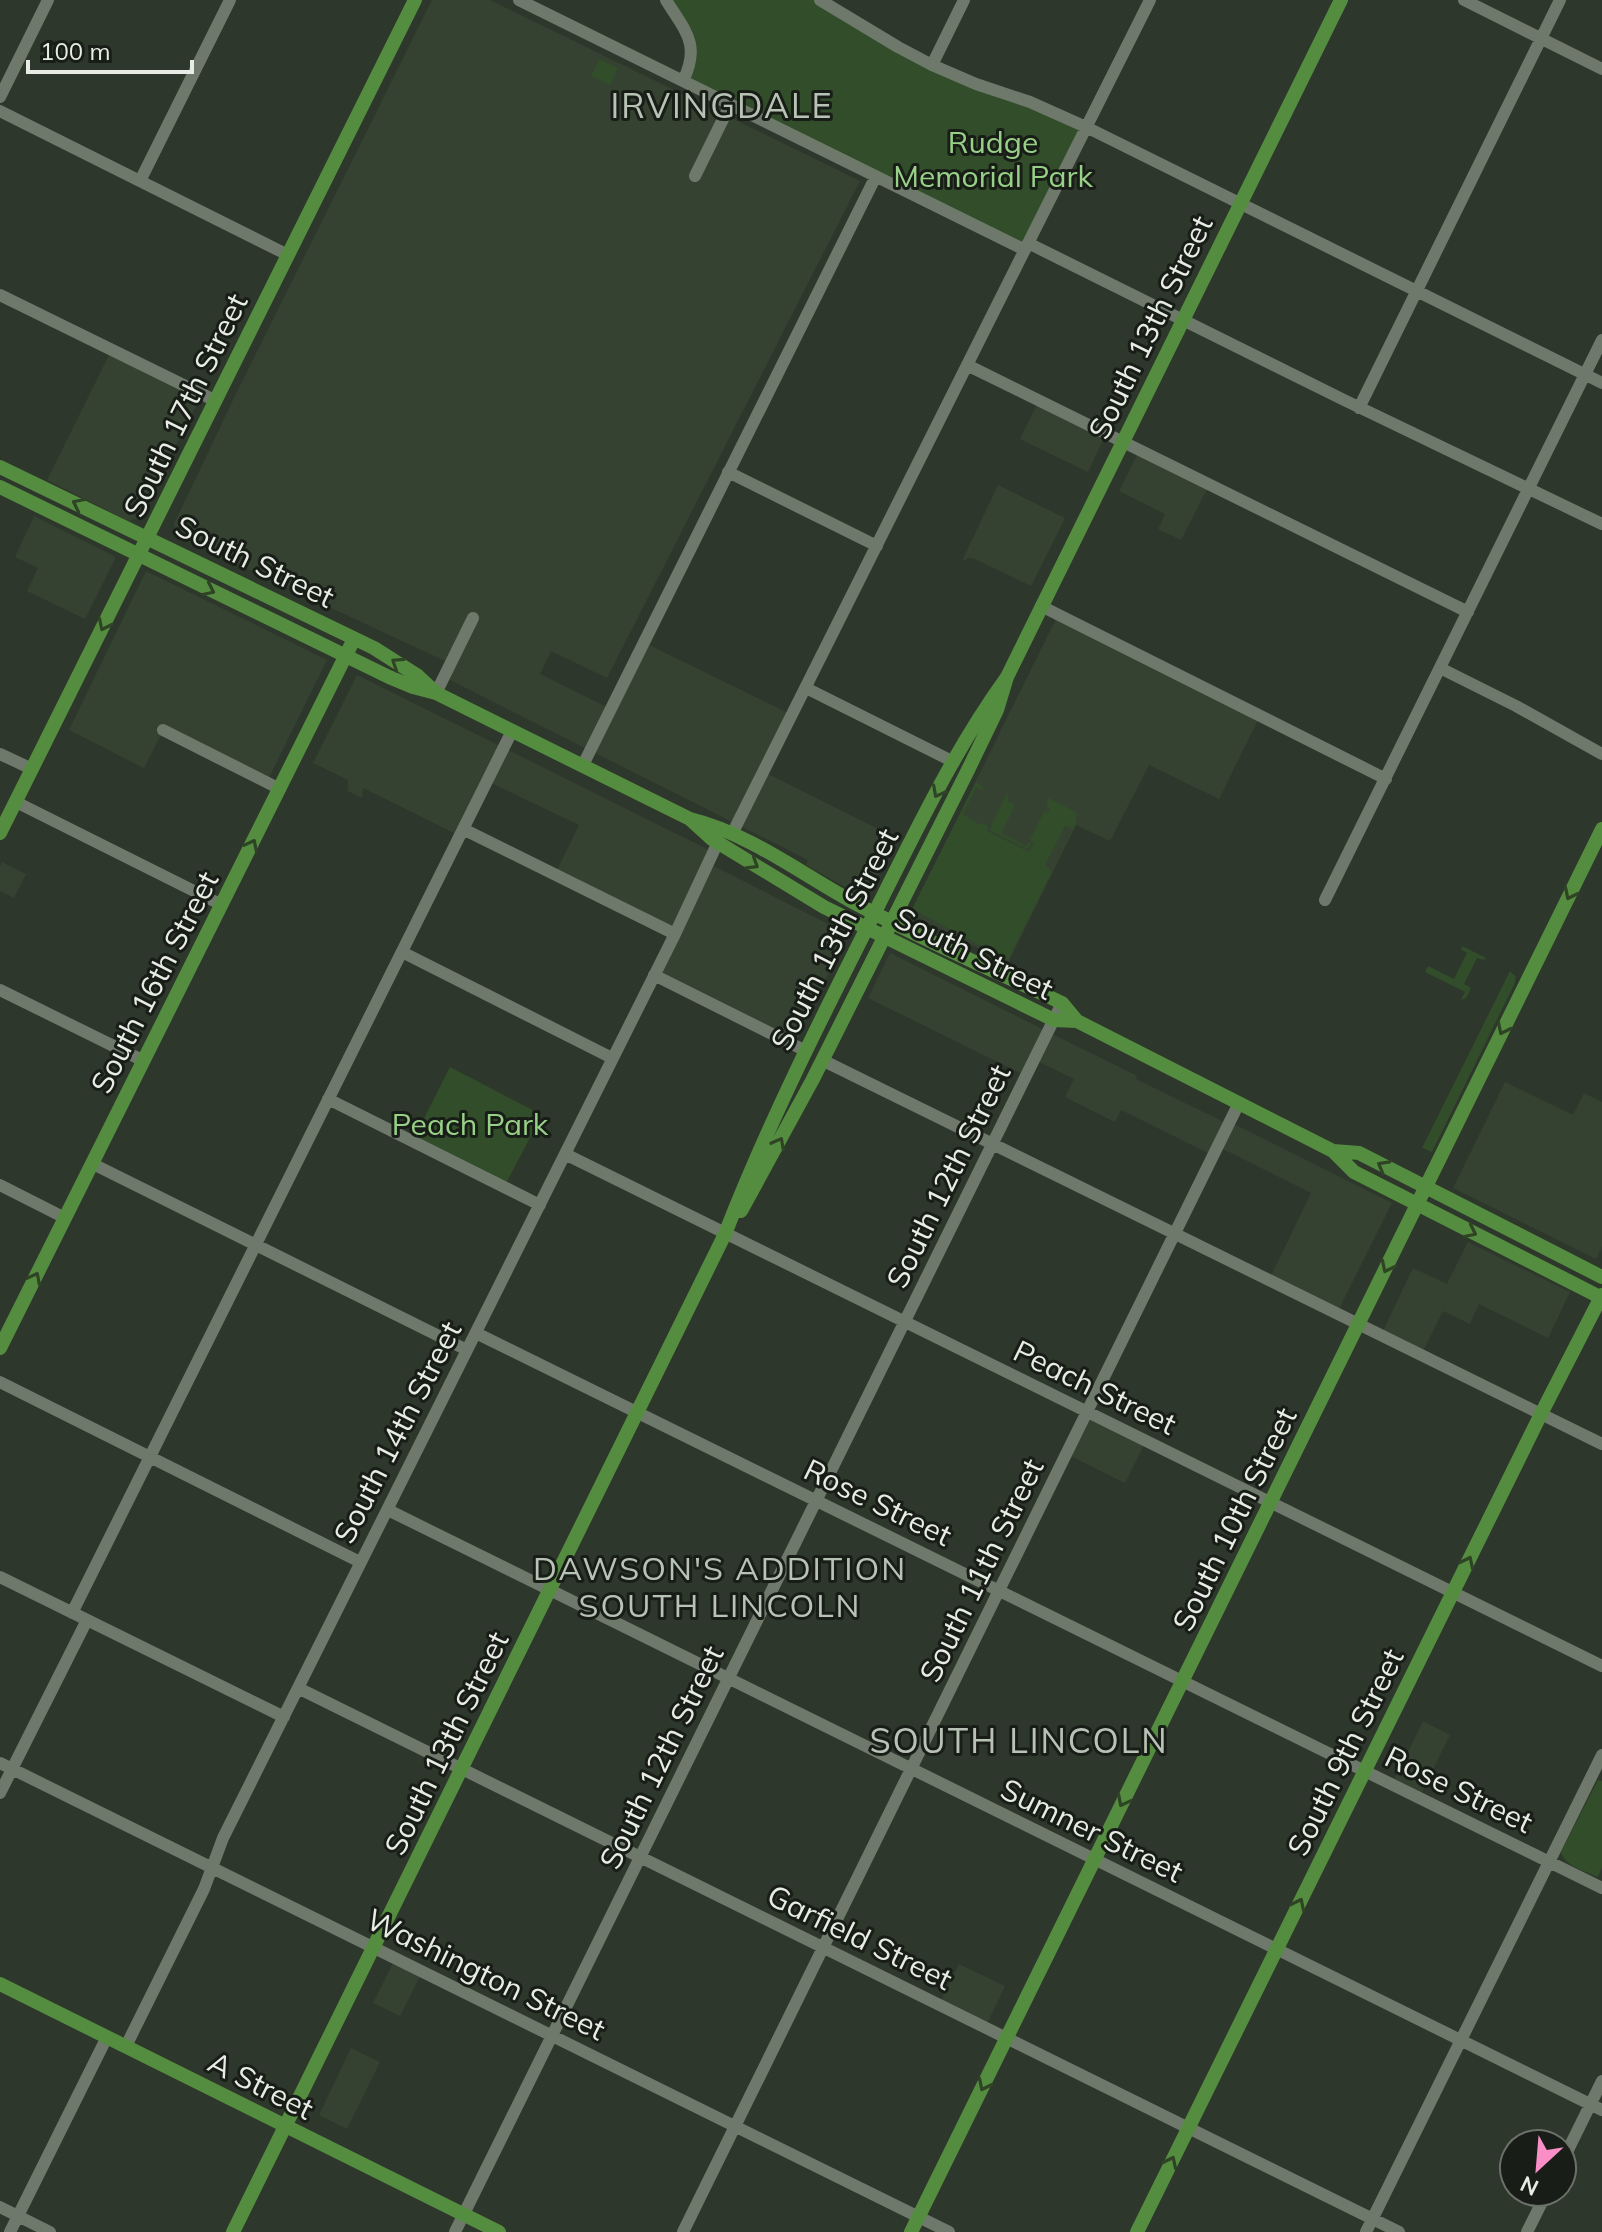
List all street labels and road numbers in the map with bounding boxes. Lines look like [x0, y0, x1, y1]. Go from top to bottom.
street label: South 13th Street [1079, 209, 1221, 445]
street label: South 17th Street [114, 287, 256, 523]
street label: South Street [169, 506, 341, 616]
street label: South 13th Street [762, 822, 906, 1056]
street label: South 16th Street [82, 865, 226, 1099]
street label: South Street [888, 898, 1060, 1008]
street label: South 12th Street [877, 1058, 1019, 1294]
street label: South 14th Street [325, 1315, 469, 1549]
street label: Peach Street [1007, 1331, 1183, 1443]
street label: South 10th Street [1163, 1401, 1305, 1637]
street label: Rose Street [798, 1450, 958, 1554]
street label: South 11th Street [910, 1452, 1052, 1688]
street label: South 13th Street [375, 1625, 517, 1861]
street label: South 12th Street [590, 1639, 732, 1875]
street label: South 9th Street [1278, 1642, 1412, 1862]
street label: Rose Street [1379, 1737, 1539, 1841]
street label: Sumner Street [995, 1770, 1189, 1890]
street label: Garfield Street [761, 1876, 959, 1998]
street label: Washington Street [360, 1900, 612, 2048]
street label: A Street [202, 2042, 320, 2128]

